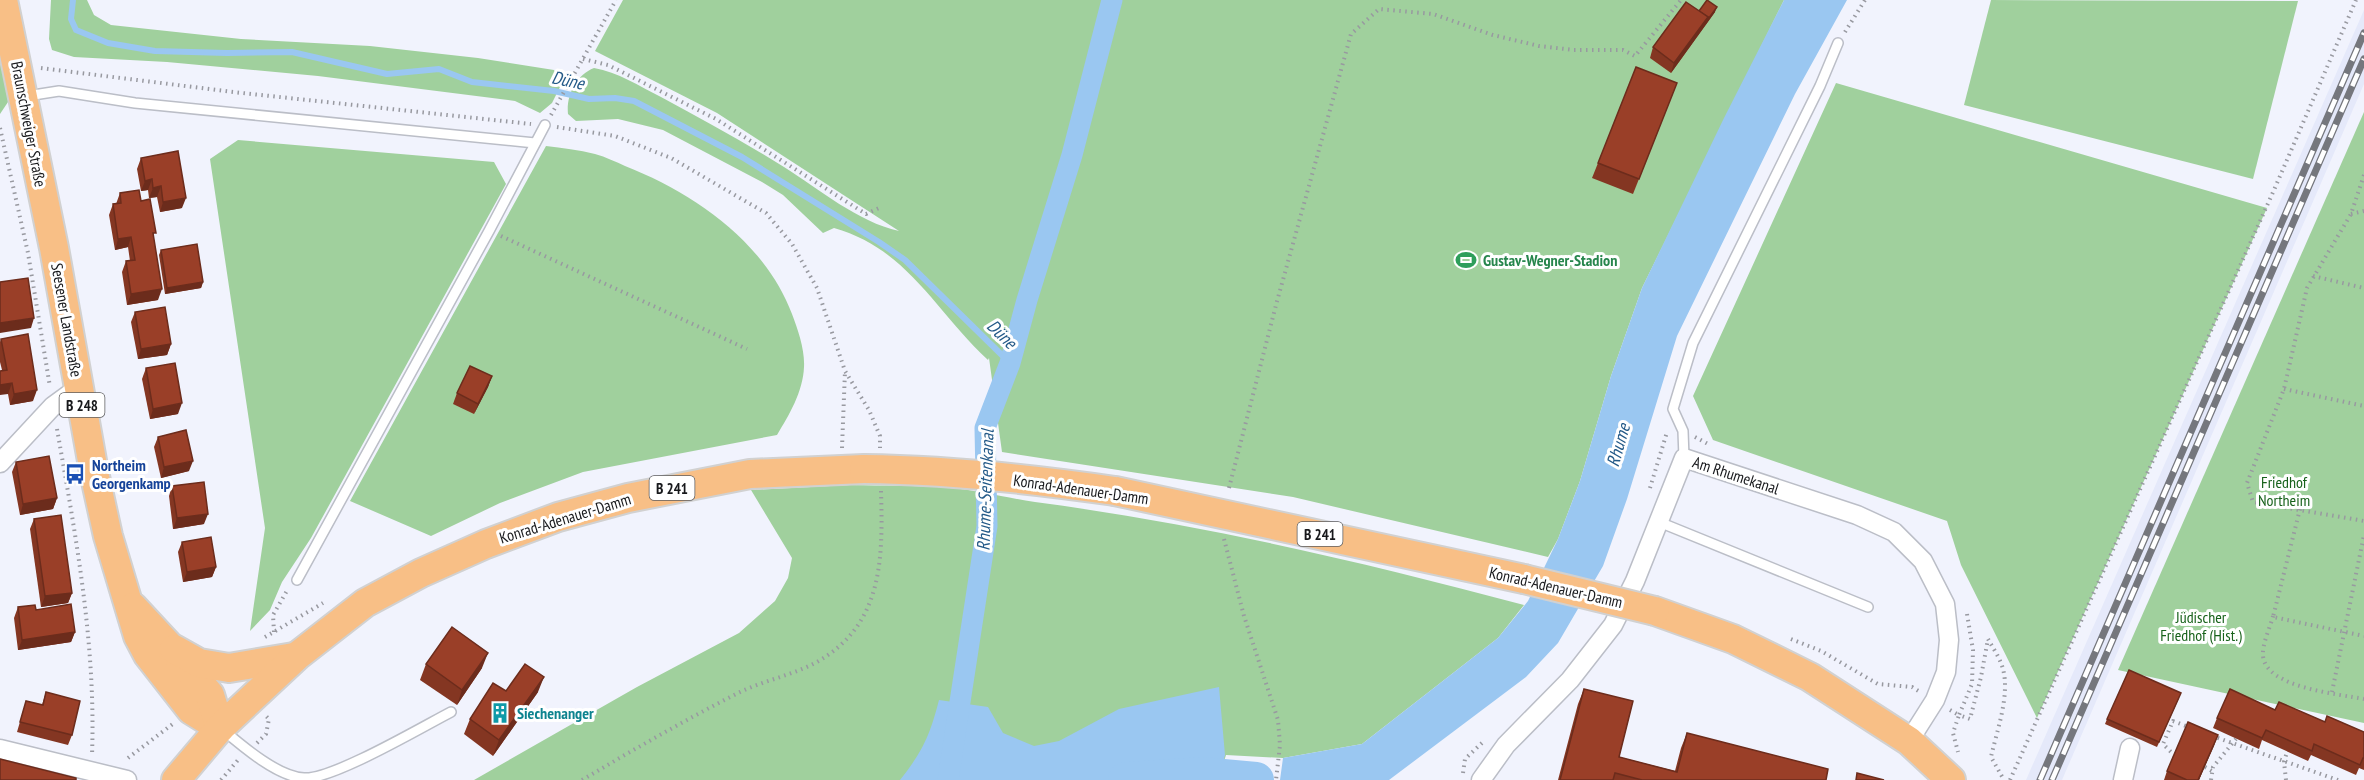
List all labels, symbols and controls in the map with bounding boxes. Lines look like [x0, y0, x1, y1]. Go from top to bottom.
street label: Braunschweiger Straße [7, 59, 51, 189]
water label: Düne [550, 65, 588, 95]
sports icon: Gustav-Wegner-Stadion [1454, 248, 1478, 272]
place label: Gustav-Wegner-Stadion [1483, 250, 1617, 270]
street label: Seesener Landstraße [47, 262, 87, 378]
water label: Düne [982, 314, 1023, 355]
road number: B 248 [60, 393, 104, 417]
water label: Rhume [1601, 419, 1635, 469]
water label: Rhume-Seitenkanal [971, 427, 999, 551]
street label: Am Rhumekanal [1690, 452, 1782, 498]
place label: Northeim Georgenkamp [92, 455, 171, 493]
bus stop icon: Northeim Georgenkamp [63, 462, 87, 486]
street label: Konrad-Adenauer-Damm [1012, 470, 1150, 508]
park label: Friedhof Northeim [2258, 472, 2310, 510]
road number: B 241 [650, 476, 694, 500]
street label: Konrad-Adenauer-Damm [497, 489, 633, 547]
road number: B 241 [1298, 522, 1342, 546]
street label: Konrad-Adenauer-Damm [1487, 562, 1625, 612]
park label: Jüdischer Friedhof (Hist.) [2160, 607, 2242, 645]
building icon: Siechenanger [488, 701, 512, 725]
place label: Siechenanger [517, 703, 594, 723]

